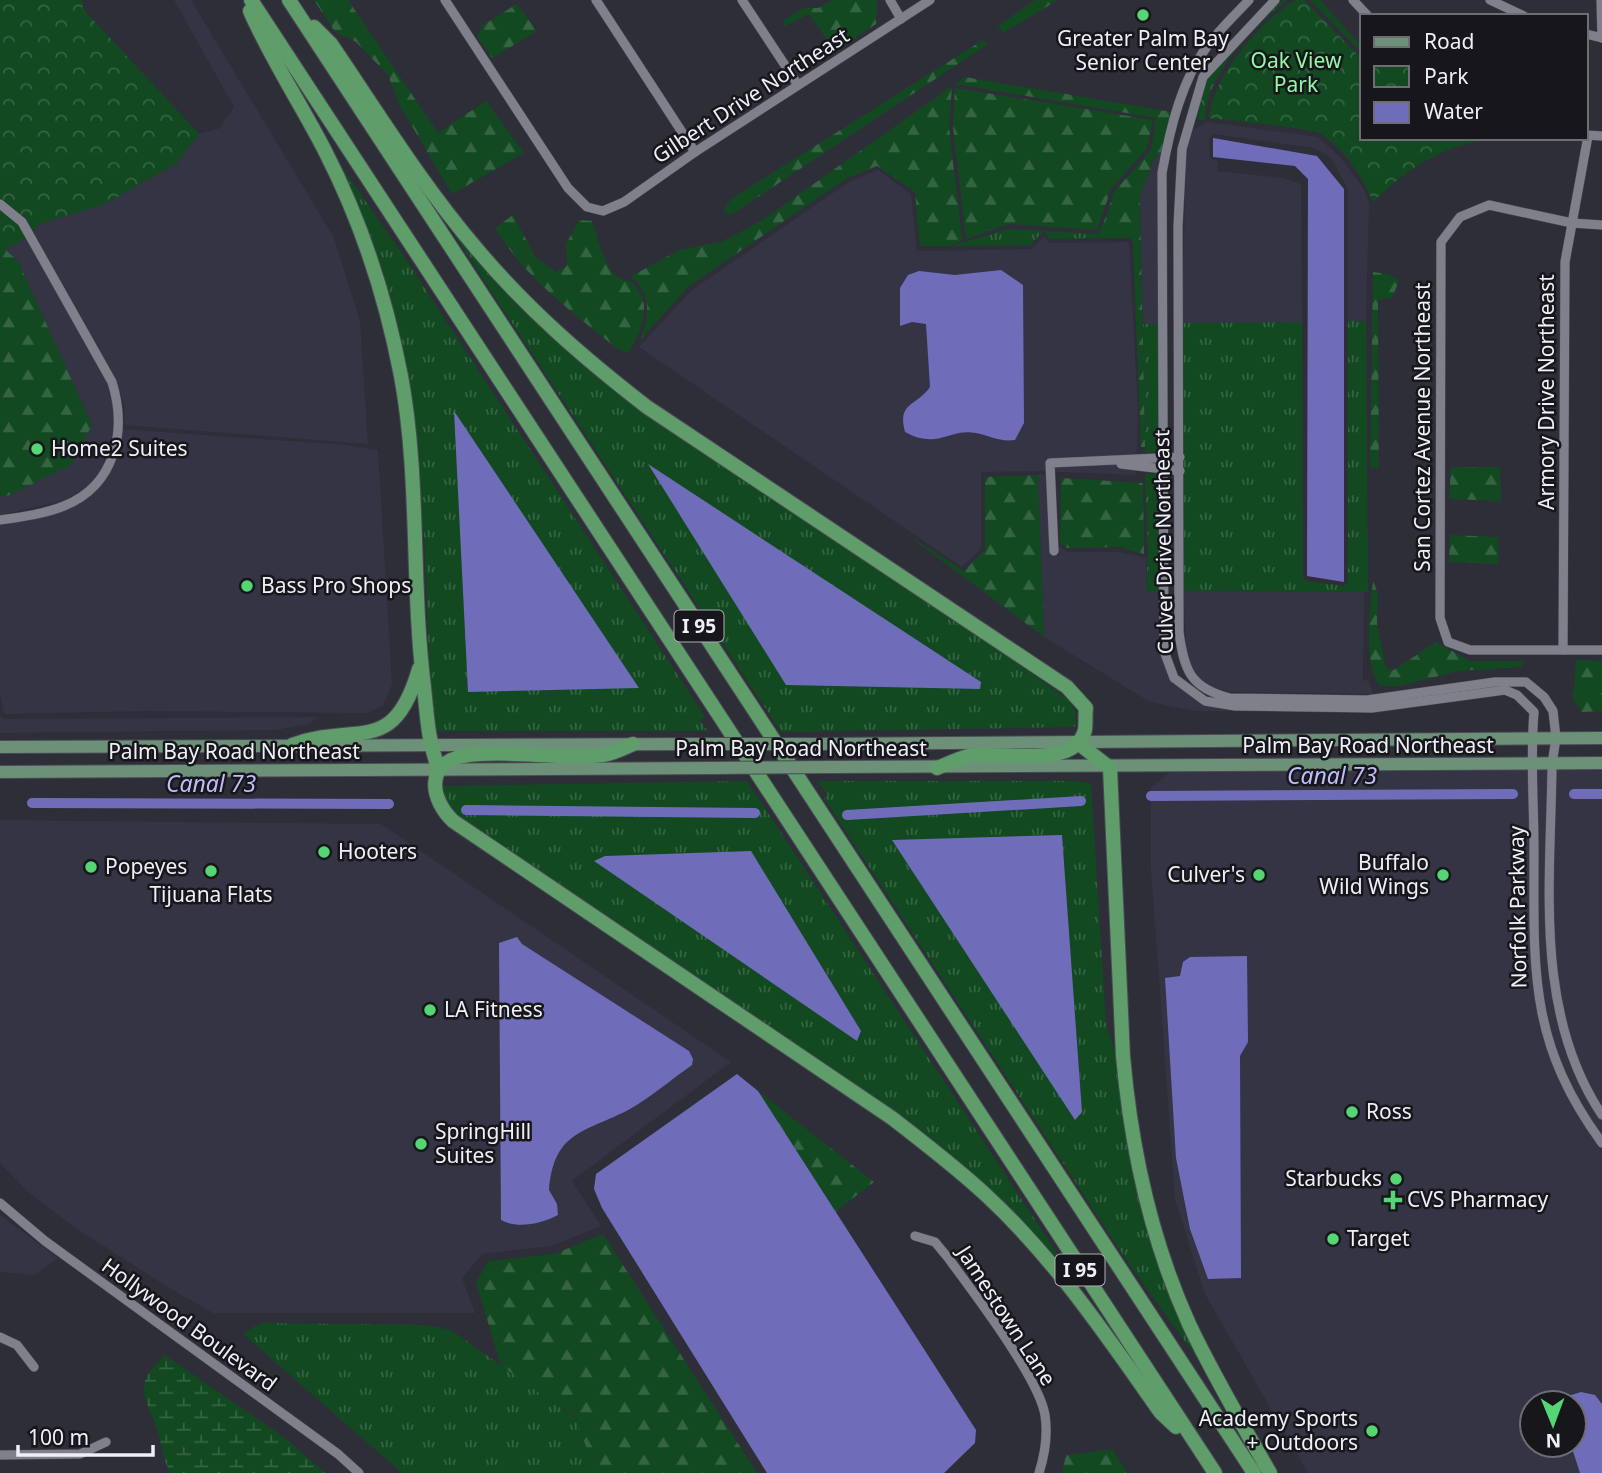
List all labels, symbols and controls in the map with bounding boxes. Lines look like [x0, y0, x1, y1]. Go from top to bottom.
marker: Greater Palm Bay Senior Center [1135, 7, 1151, 23]
legend [1360, 14, 1588, 140]
street label: Gilbert Drive Northeast [647, 21, 855, 169]
place label: Greater Palm Bay Senior Center [1057, 24, 1229, 76]
text: Road [1424, 27, 1474, 55]
park label: Oak View Park [1251, 46, 1342, 98]
text: Park [1424, 62, 1469, 90]
text: Water [1424, 97, 1483, 125]
street label: Armory Drive Northeast [1532, 274, 1560, 510]
street label: San Cortez Avenue Northeast [1408, 282, 1436, 572]
street label: Culver Drive Northeast [1147, 429, 1179, 655]
place label: Home2 Suites [51, 434, 188, 462]
marker: Home2 Suites [29, 441, 45, 457]
place label: Bass Pro Shops [261, 571, 411, 599]
marker: Bass Pro Shops [239, 578, 255, 594]
road number: I 95 [674, 610, 724, 642]
street label: Palm Bay Road Northeast [1242, 731, 1494, 759]
street label: Palm Bay Road Northeast [675, 734, 927, 762]
street label: Palm Bay Road Northeast [108, 737, 360, 765]
water label: Canal 73 [1287, 759, 1377, 791]
water label: Canal 73 [166, 767, 256, 799]
street label: Norfolk Parkway [1502, 825, 1532, 989]
place label: Hooters [338, 837, 417, 865]
marker: Hooters [316, 844, 332, 860]
place label: Buffalo Wild Wings [1319, 848, 1429, 900]
place label: Popeyes [105, 852, 187, 880]
marker: Popeyes [83, 859, 99, 875]
place label: Culver's [1167, 860, 1245, 888]
marker: Tijuana Flats [203, 863, 219, 879]
marker: Culver's [1251, 867, 1267, 883]
marker: Buffalo Wild Wings [1435, 867, 1451, 883]
place label: Tijuana Flats [149, 880, 273, 908]
place label: LA Fitness [444, 995, 543, 1023]
marker: LA Fitness [422, 1002, 438, 1018]
place label: Ross [1366, 1097, 1412, 1125]
marker: Ross [1344, 1104, 1360, 1120]
place label: SpringHill Suites [435, 1117, 531, 1169]
marker: SpringHill Suites [413, 1136, 429, 1152]
place label: Starbucks [1285, 1164, 1382, 1192]
marker: Starbucks [1388, 1171, 1404, 1187]
place label: CVS Pharmacy [1407, 1185, 1548, 1213]
marker: CVS Pharmacy [1385, 1192, 1401, 1208]
place label: Target [1347, 1224, 1410, 1252]
marker: Target [1325, 1231, 1341, 1247]
street label: Jamestown Lane [950, 1238, 1063, 1391]
street label: Hollywood Boulevard [96, 1251, 283, 1397]
road number: I 95 [1056, 1254, 1104, 1286]
north arrow [1518, 1389, 1588, 1459]
place label: Academy Sports + Outdoors [1199, 1404, 1358, 1456]
scale bar [18, 1414, 152, 1458]
text: 100 m [28, 1423, 89, 1451]
marker: Academy Sports + Outdoors [1364, 1423, 1380, 1439]
text: N [1545, 1428, 1561, 1454]

